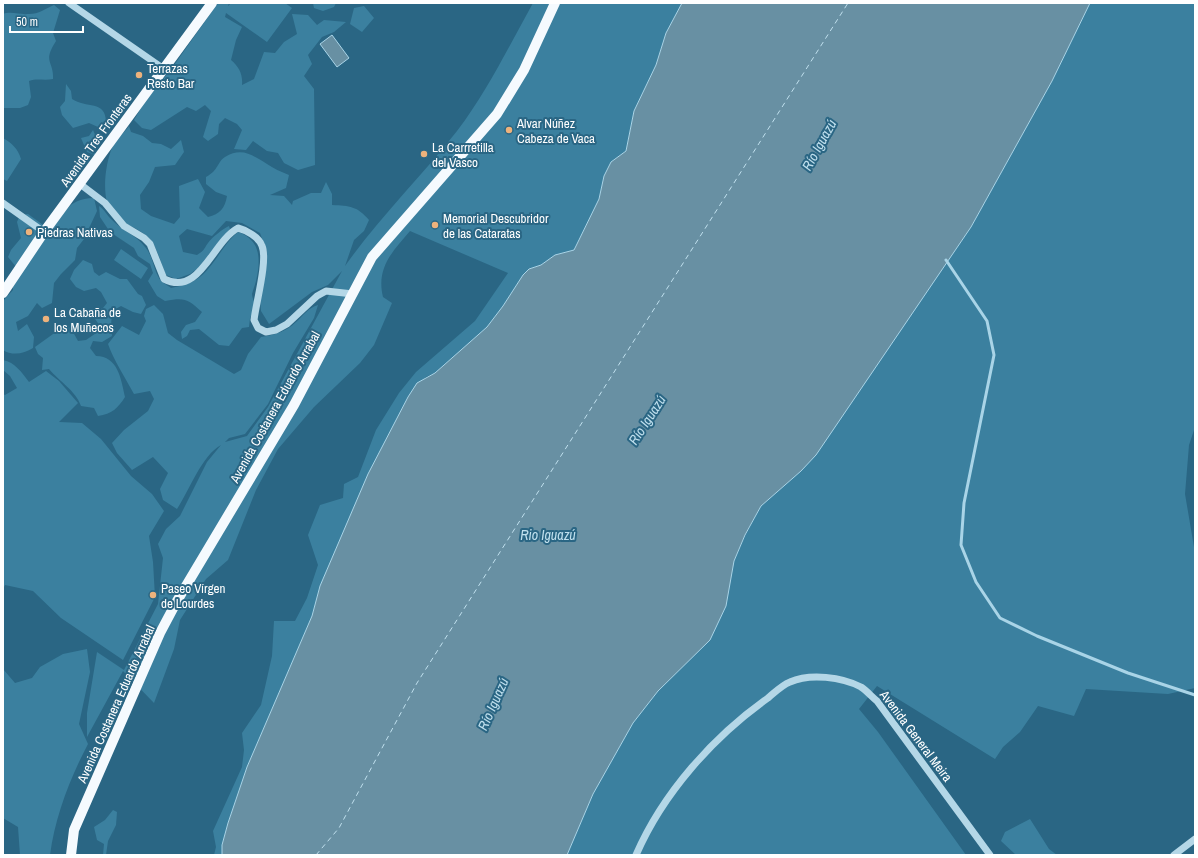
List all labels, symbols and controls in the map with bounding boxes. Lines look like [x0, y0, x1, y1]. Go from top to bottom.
scale bar [10, 8, 83, 34]
text: 50 m [16, 14, 38, 30]
place label: Terrazas Resto Bar [147, 60, 195, 92]
marker: Terrazas Resto Bar [134, 70, 144, 80]
street label: Avenida Tres Fronteras [56, 90, 136, 191]
place label: Alvar Núñez Cabeza de Vaca [516, 115, 595, 147]
water label: Río Iguazú [798, 116, 841, 174]
marker: Alvar Núñez Cabeza de Vaca [504, 125, 514, 135]
place label: La Carrretilla del Vasco [432, 139, 494, 171]
marker: La Carrretilla del Vasco [419, 149, 429, 159]
place label: Memorial Descubridor de las Cataratas [443, 210, 549, 242]
marker: Memorial Descubridor de las Cataratas [430, 220, 440, 230]
place label: Piedras Nativas [37, 224, 113, 241]
marker: Piedras Nativas [24, 227, 34, 237]
place label: La Cabaña de los Muñecos [54, 304, 121, 336]
marker: La Cabaña de los Muñecos [41, 314, 51, 324]
street label: Avenida Costanera Eduardo Arrabal [226, 328, 324, 487]
water label: Río Iguazú [624, 391, 670, 448]
water label: Rio Iguazú [520, 526, 576, 544]
place label: Paseo Vírgen de Lourdes [161, 580, 225, 612]
marker: Paseo Vírgen de Lourdes [148, 590, 158, 600]
street label: Avenida Costanera Eduardo Arrabal [73, 622, 159, 787]
water label: Río Iguazú [473, 674, 513, 733]
street label: Avenida General Meira [875, 686, 956, 785]

